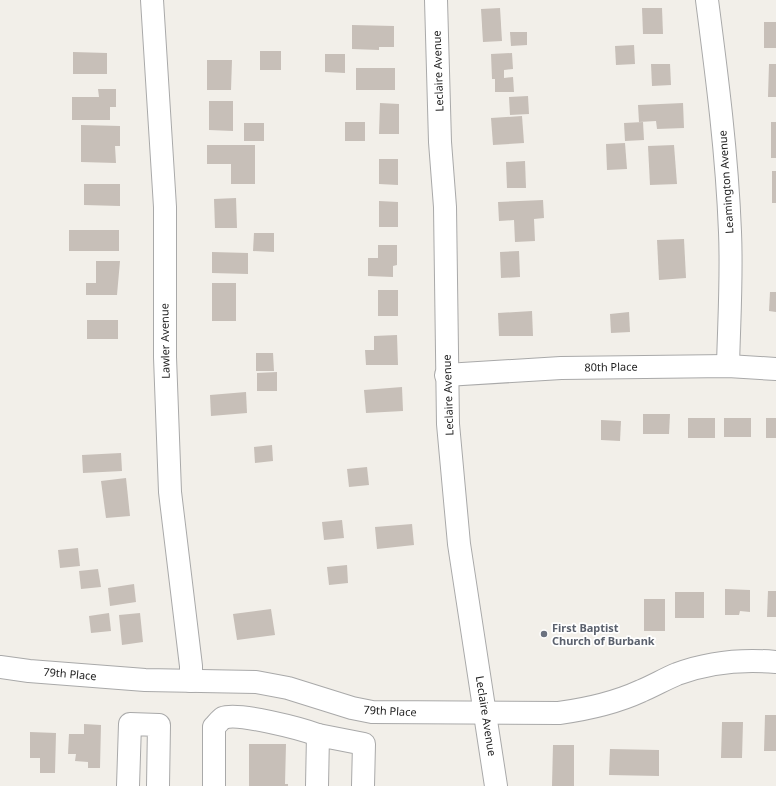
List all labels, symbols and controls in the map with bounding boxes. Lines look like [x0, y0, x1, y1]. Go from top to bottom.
street label: Leclaire Avenue [429, 30, 446, 112]
street label: Leamington Avenue [714, 130, 737, 234]
street label: Lawler Avenue [156, 303, 173, 379]
street label: Leclaire Avenue [439, 354, 456, 436]
street label: 80th Place [584, 359, 638, 374]
place label: First Baptist Church of Burbank [552, 620, 655, 648]
marker: First Baptist Church of Burbank [539, 629, 549, 639]
street label: 79th Place [43, 664, 97, 683]
street label: Leclaire Avenue [473, 675, 500, 757]
street label: 79th Place [363, 702, 417, 719]

